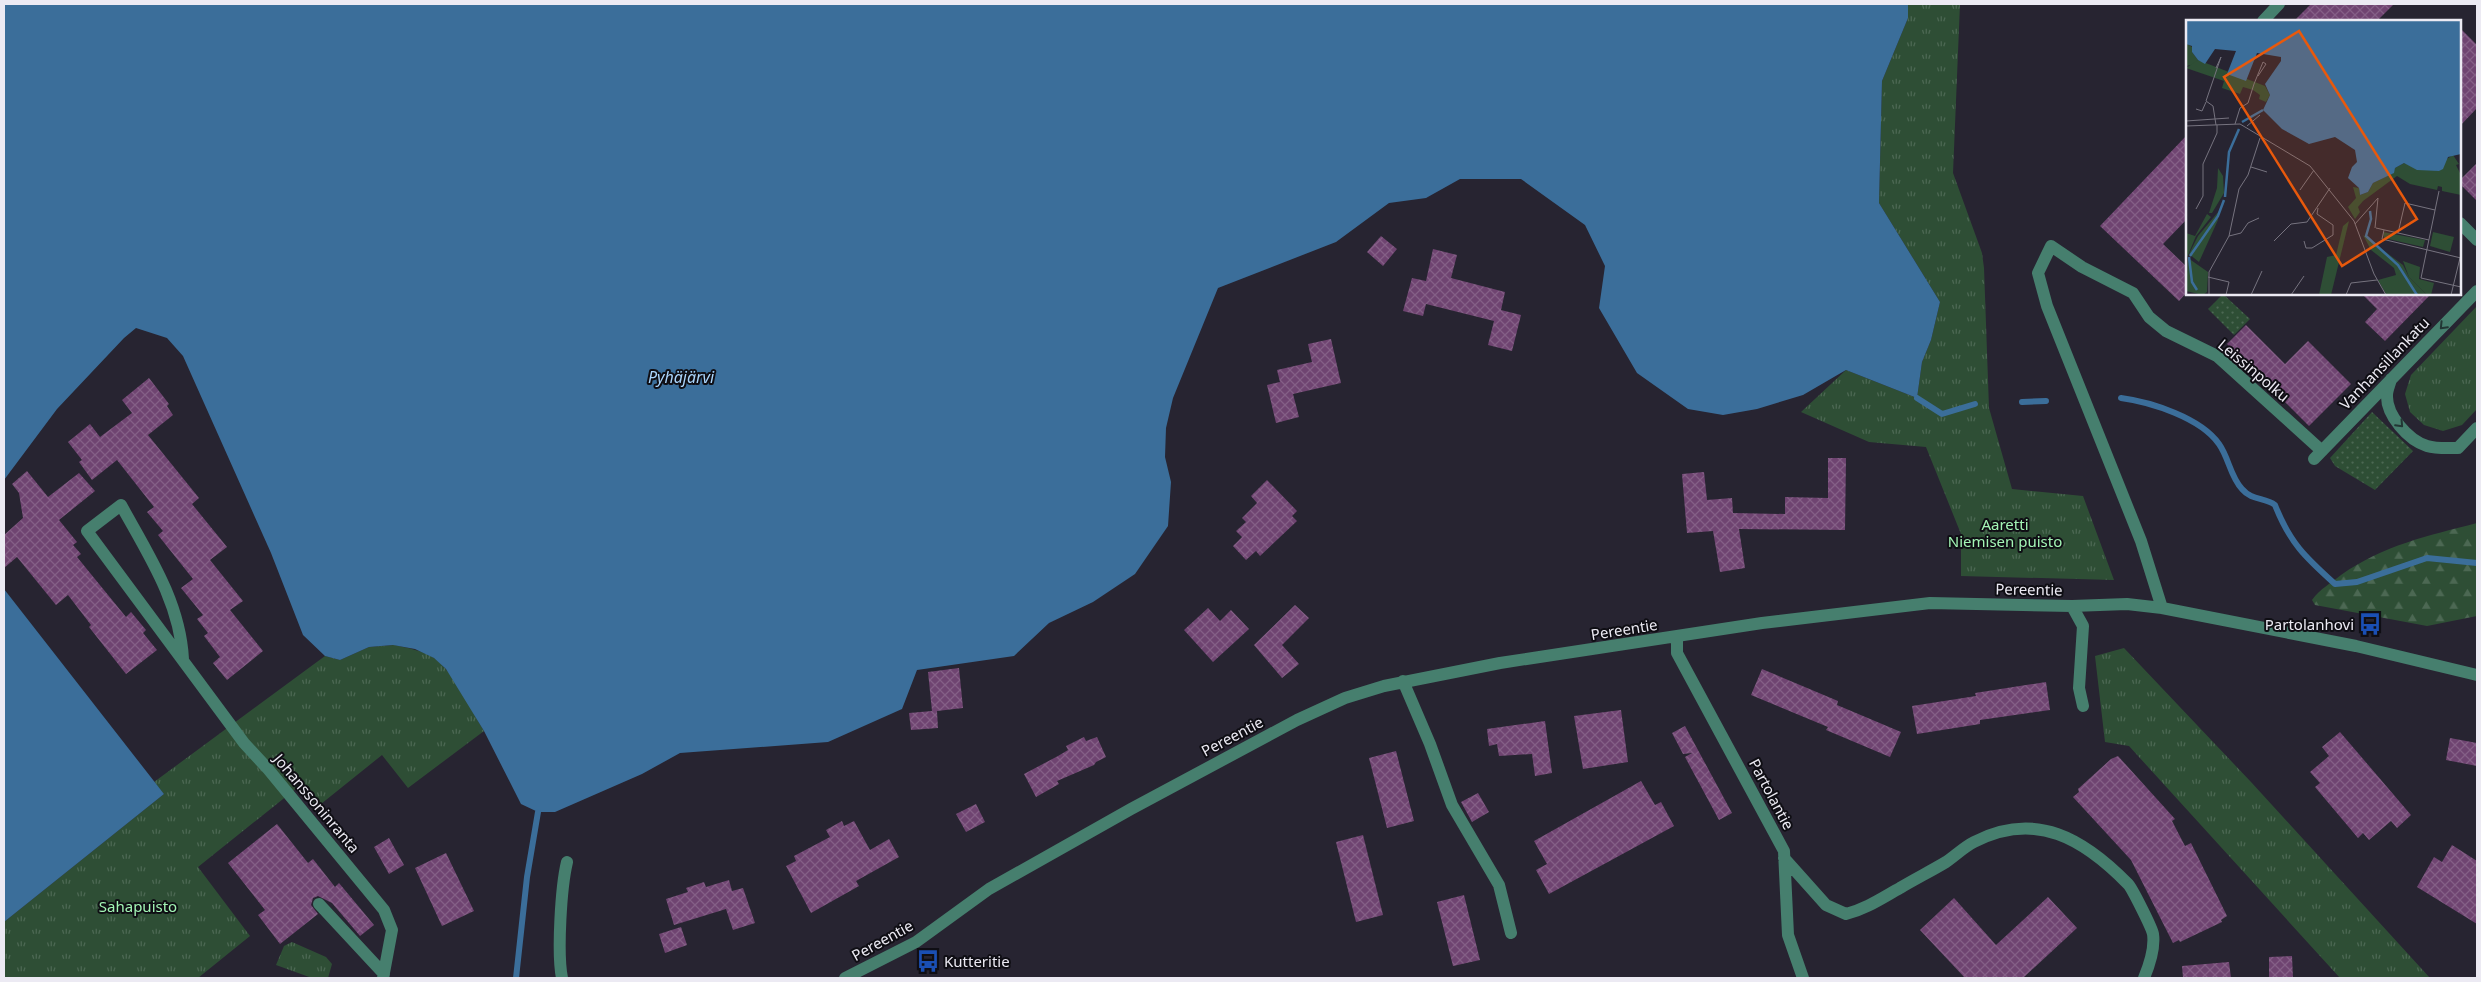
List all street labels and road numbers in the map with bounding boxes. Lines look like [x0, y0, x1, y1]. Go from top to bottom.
street label: Vanhansillankatu [2335, 313, 2433, 413]
street label: Leissinpolku [2214, 334, 2294, 406]
street label: Pereentie [1995, 578, 2063, 600]
street label: Pereentie [1589, 614, 1659, 644]
street label: Pereentie [1198, 711, 1266, 761]
street label: Johanssoninranta [268, 748, 364, 857]
street label: Partolantie [1745, 755, 1799, 833]
street label: Pereentie [848, 915, 916, 965]

